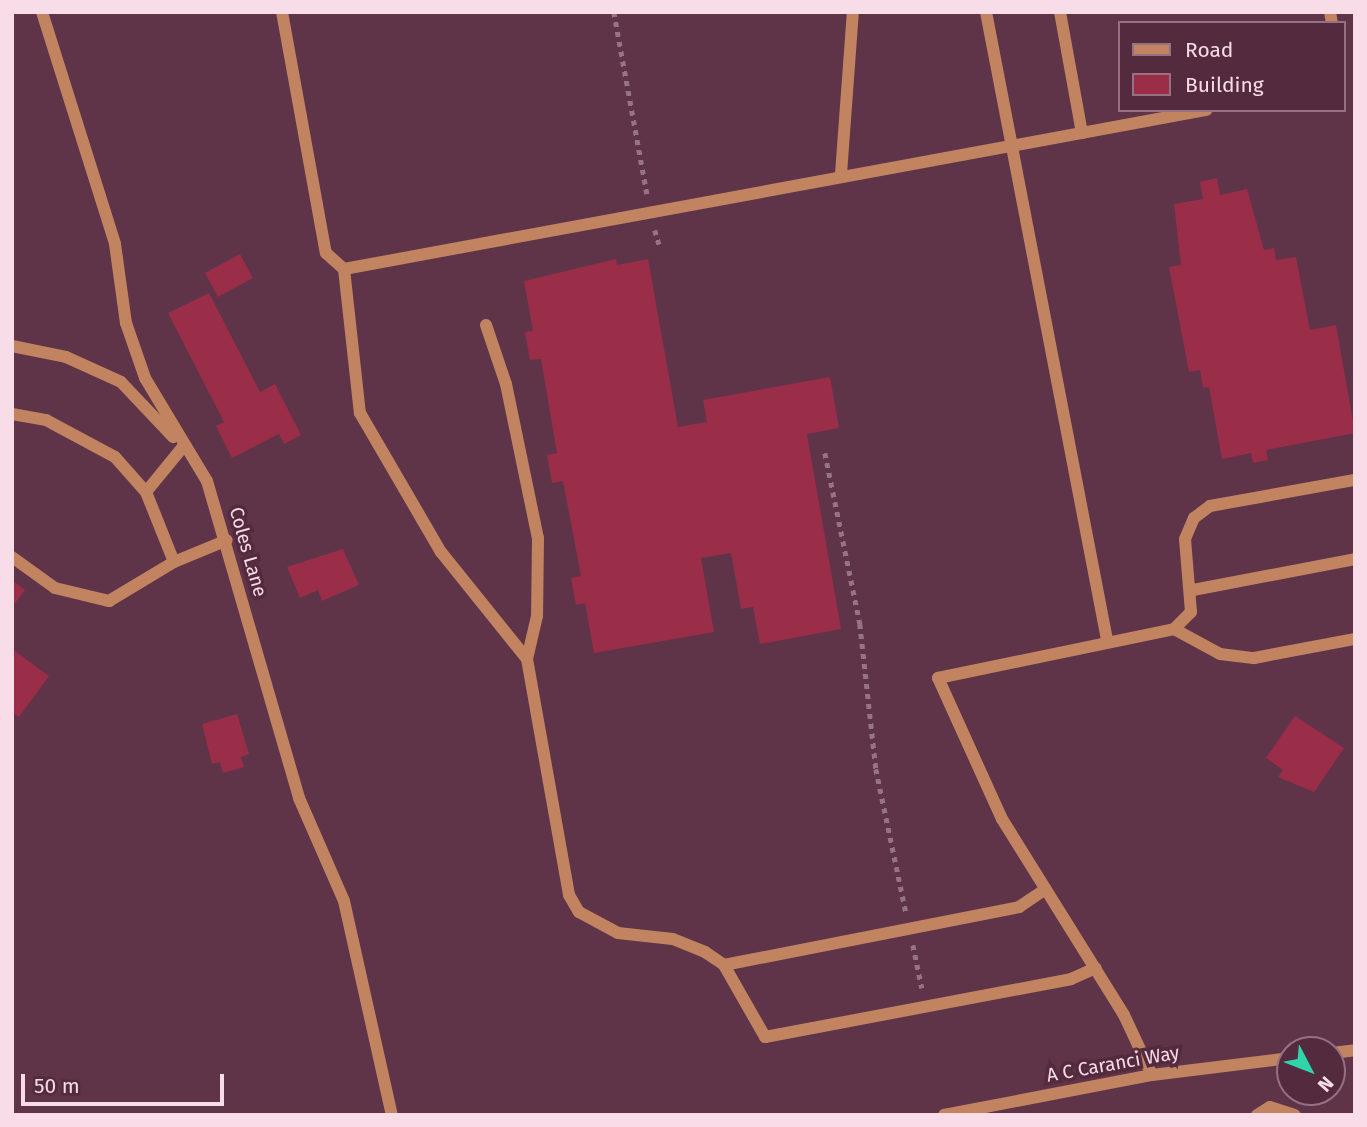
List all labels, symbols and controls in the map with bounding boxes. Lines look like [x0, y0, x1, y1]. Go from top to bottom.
legend [1118, 21, 1346, 112]
text: Road [1185, 37, 1233, 63]
text: Building [1185, 72, 1264, 98]
street label: Coles Lane [224, 505, 272, 599]
north arrow [1276, 1036, 1346, 1106]
street label: A C Caranci Way [1045, 1041, 1181, 1087]
scale bar [24, 1060, 228, 1104]
text: N [1313, 1072, 1338, 1096]
text: 50 m [34, 1073, 80, 1099]

